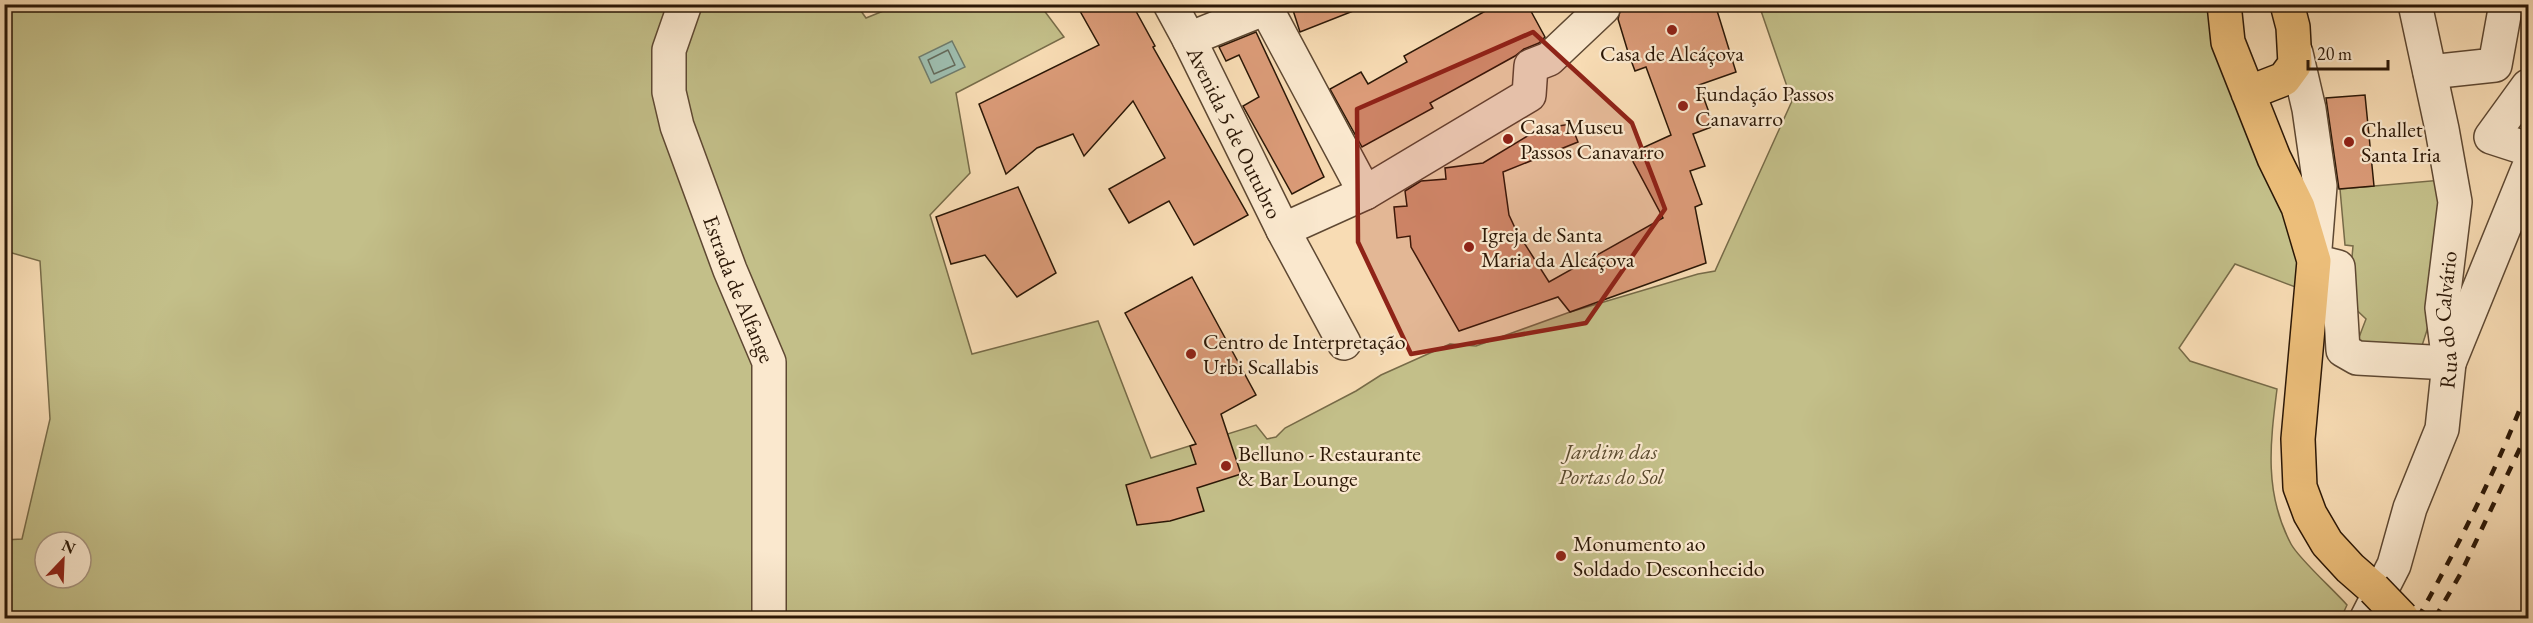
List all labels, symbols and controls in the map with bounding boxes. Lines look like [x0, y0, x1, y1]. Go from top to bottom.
marker: Casa de Alcáçova [1665, 23, 1679, 37]
scale bar [2308, 33, 2388, 71]
place label: Casa de Alcáçova [1600, 39, 1744, 68]
street label: Avenida 5 de Outubro [1180, 41, 1289, 224]
text: 20 m [2317, 42, 2352, 65]
place label: Fundação Passos Canavarro [1695, 79, 1834, 133]
marker: Fundação Passos Canavarro [1676, 99, 1690, 113]
place label: Casa Museu Passos Canavarro [1520, 112, 1665, 166]
place label: Challet Santa Iria [2361, 115, 2441, 169]
marker: Casa Museu Passos Canavarro [1501, 132, 1515, 146]
marker: Challet Santa Iria [2342, 135, 2356, 149]
street label: Estrada de Alfange [696, 211, 782, 368]
place label: Igreja de Santa Maria da Alcáçova [1481, 220, 1635, 274]
marker: Igreja de Santa Maria da Alcáçova [1462, 240, 1476, 254]
street label: Rua do Calvário [2428, 249, 2464, 390]
place label: Centro de Interpretação Urbi Scallabis [1203, 327, 1406, 381]
marker: Centro de Interpretação Urbi Scallabis [1184, 347, 1198, 361]
park label: Jardim das Portas do Sol [1558, 437, 1664, 491]
place label: Belluno - Restaurante & Bar Lounge [1238, 439, 1421, 493]
marker: Belluno - Restaurante & Bar Lounge [1219, 459, 1233, 473]
place label: Monumento ao Soldado Desconhecido [1573, 529, 1765, 583]
north arrow [33, 530, 93, 590]
text: N [59, 534, 79, 559]
marker: Monumento ao Soldado Desconhecido [1554, 549, 1568, 563]

